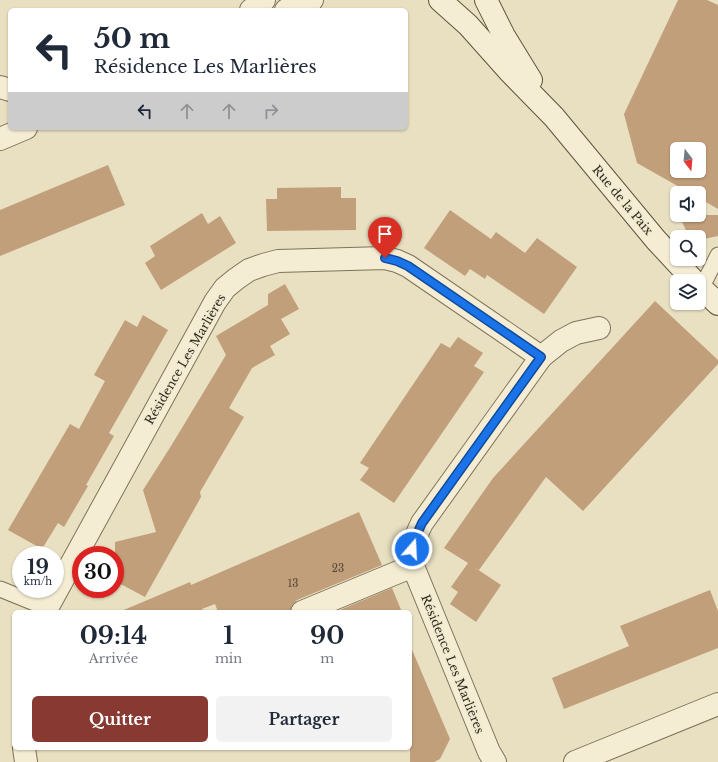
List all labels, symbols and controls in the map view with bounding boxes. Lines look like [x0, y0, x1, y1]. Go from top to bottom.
text: 50 m [94, 21, 170, 56]
icon: left [28, 24, 80, 76]
text: Résidence Les Marlières [94, 56, 317, 78]
icon: left [134, 100, 156, 122]
icon: ahead [176, 100, 198, 122]
icon: ahead [218, 100, 240, 122]
icon: right [260, 100, 282, 122]
north arrow [670, 142, 706, 178]
map controls [670, 142, 706, 310]
street label: Rue de la Paix [590, 162, 657, 238]
button: sound [670, 186, 706, 222]
pin [368, 217, 402, 258]
icon: arrive [374, 223, 396, 245]
button: search [670, 230, 706, 266]
button: layers [670, 274, 706, 310]
street label: Résidence Les Marlières [141, 291, 229, 427]
position arrow [391, 528, 433, 570]
speed limit sign: 30 [72, 546, 124, 598]
text: 19 [27, 555, 49, 579]
house number: 23 [332, 562, 344, 575]
text: km/h [24, 575, 52, 588]
house number: 13 [288, 577, 298, 590]
street label: Résidence Les Marlières [418, 592, 488, 736]
text: 09:14 [80, 621, 147, 650]
text: 1 [223, 621, 234, 650]
text: 90 [310, 621, 344, 650]
text: Arrivée [89, 650, 138, 667]
text: min [215, 650, 242, 667]
text: m [320, 650, 334, 667]
button: Quitter [32, 696, 208, 742]
button: Partager [216, 696, 392, 742]

